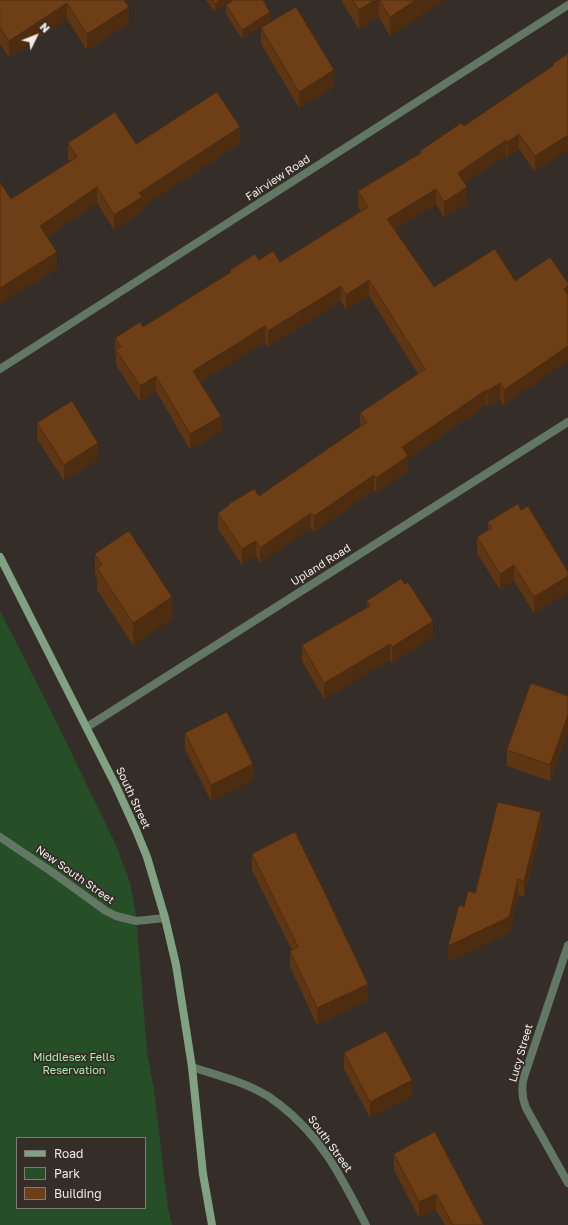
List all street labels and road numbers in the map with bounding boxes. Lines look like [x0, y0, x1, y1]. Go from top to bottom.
street label: Fairview Road [243, 152, 313, 204]
street label: Upland Road [289, 541, 353, 589]
street label: South Street [113, 765, 153, 831]
street label: New South Street [33, 843, 117, 907]
street label: Lucy Street [506, 1022, 536, 1084]
street label: South Street [305, 1113, 355, 1175]

